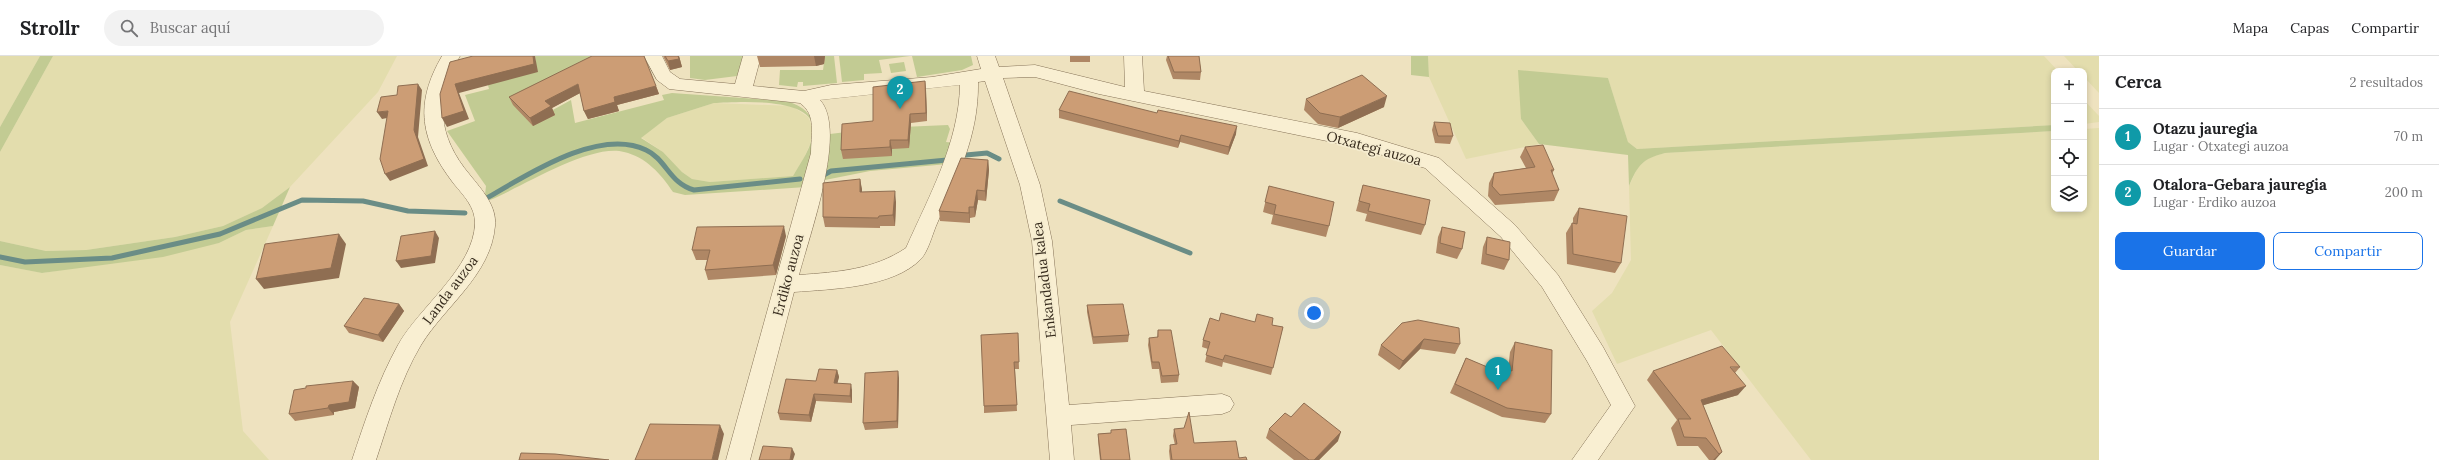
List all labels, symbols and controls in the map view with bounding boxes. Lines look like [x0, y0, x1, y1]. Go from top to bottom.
search box [104, 10, 384, 46]
text: Strollr [20, 16, 80, 40]
icon: search [118, 17, 140, 39]
text: Buscar aquí [150, 18, 230, 37]
text: Mapa [2233, 19, 2268, 37]
text: Capas [2290, 19, 2329, 37]
text: Compartir [2351, 19, 2419, 37]
map controls [2051, 68, 2087, 212]
button: + [2051, 68, 2087, 104]
text: Cerca [2115, 71, 2162, 93]
text: 2 resultados [2350, 74, 2423, 91]
pin: 2 [887, 76, 913, 109]
button: − [2051, 104, 2087, 140]
text: Otazu jauregia [2153, 119, 2258, 138]
street label: Otxategi auzoa [1324, 127, 1424, 169]
text: 1 [2125, 128, 2131, 145]
text: 70 m [2394, 128, 2423, 145]
text: Lugar · Otxategi auzoa [2153, 138, 2289, 155]
button: locate [2051, 140, 2087, 176]
text: Otalora-Gebara jauregia [2153, 175, 2327, 194]
button: layers [2051, 176, 2087, 212]
text: 2 [2125, 184, 2131, 201]
text: 200 m [2385, 184, 2423, 201]
text: Lugar · Erdiko auzoa [2153, 194, 2276, 211]
street label: Enkandadua kalea [1028, 221, 1060, 339]
street label: Erdiko auzoa [768, 232, 808, 318]
button: Guardar [2115, 232, 2265, 270]
button: Compartir [2273, 232, 2423, 270]
street label: Landa auzoa [418, 252, 482, 328]
your location [1304, 303, 1324, 323]
pin: 1 [1485, 357, 1511, 390]

